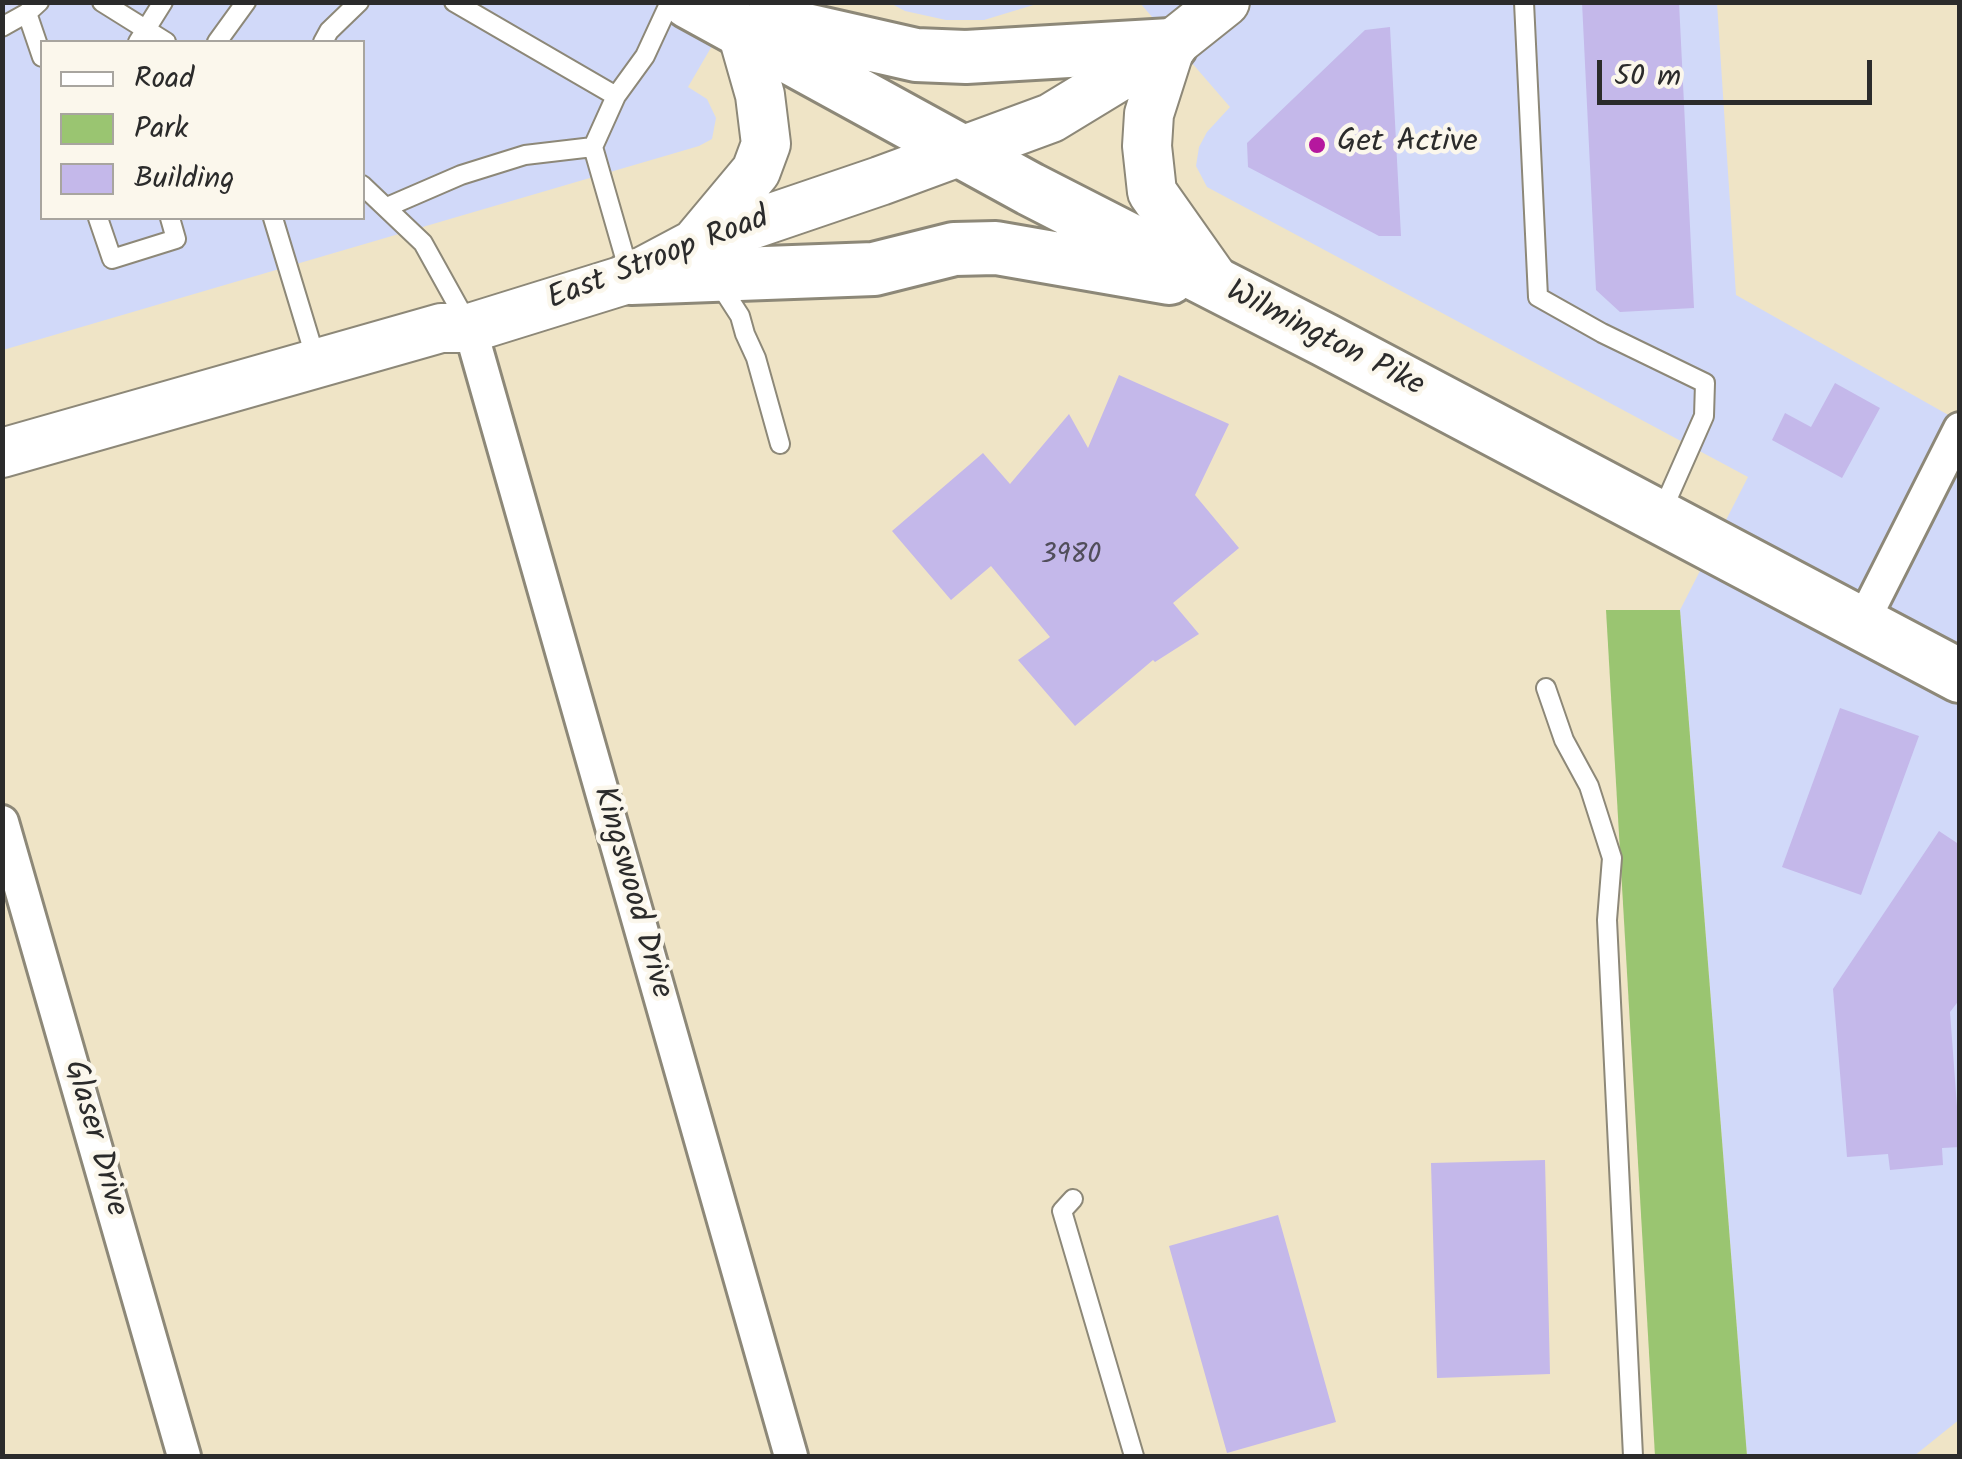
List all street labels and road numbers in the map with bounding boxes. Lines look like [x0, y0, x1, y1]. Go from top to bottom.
street label: East Stroop Road [543, 201, 775, 321]
street label: Wilmington Pike [1219, 275, 1429, 407]
street label: Kingswood Drive [581, 783, 679, 1003]
street label: Glaser Drive [52, 1057, 134, 1221]

